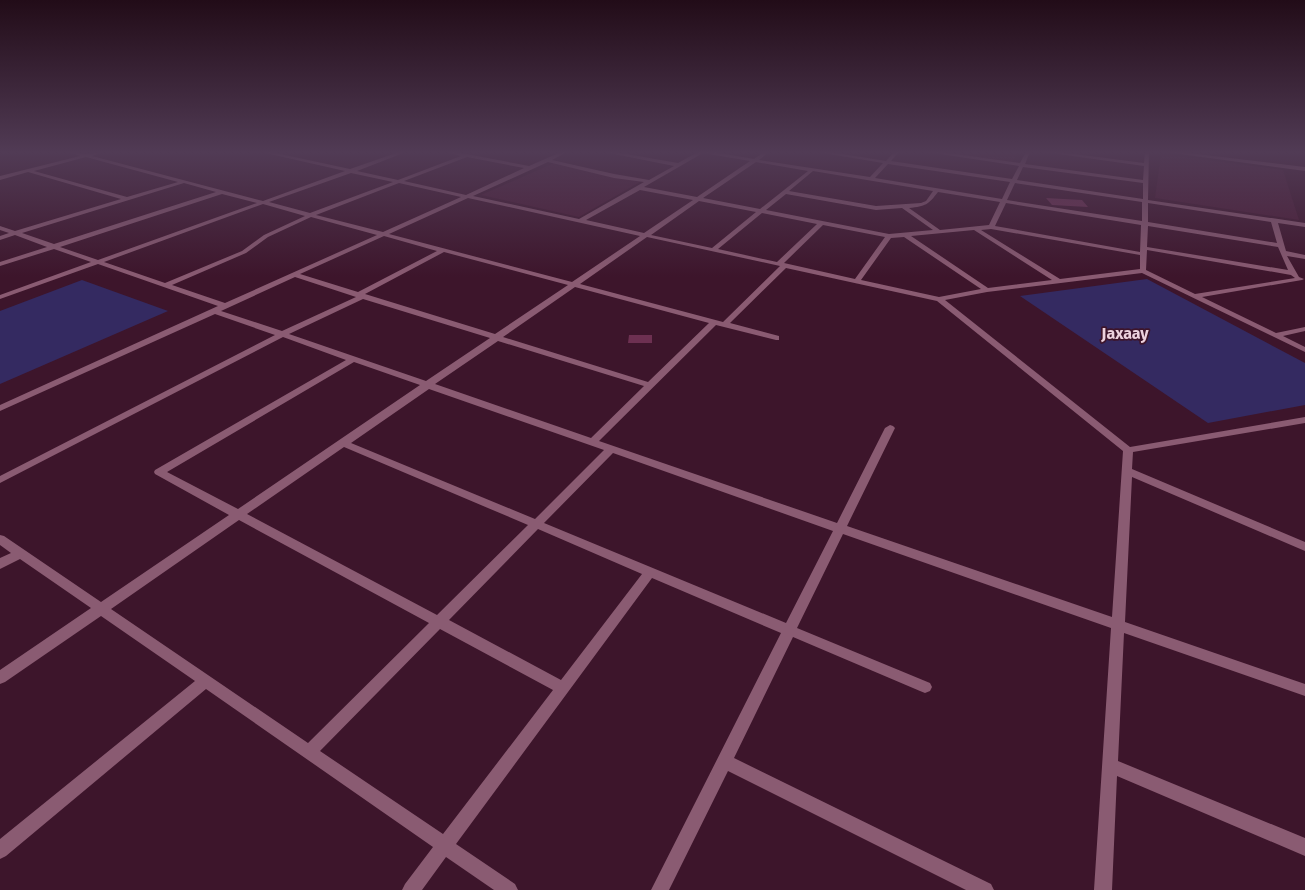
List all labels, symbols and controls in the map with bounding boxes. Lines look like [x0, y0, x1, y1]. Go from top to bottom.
district label: Jaxaay [1100, 324, 1149, 343]

